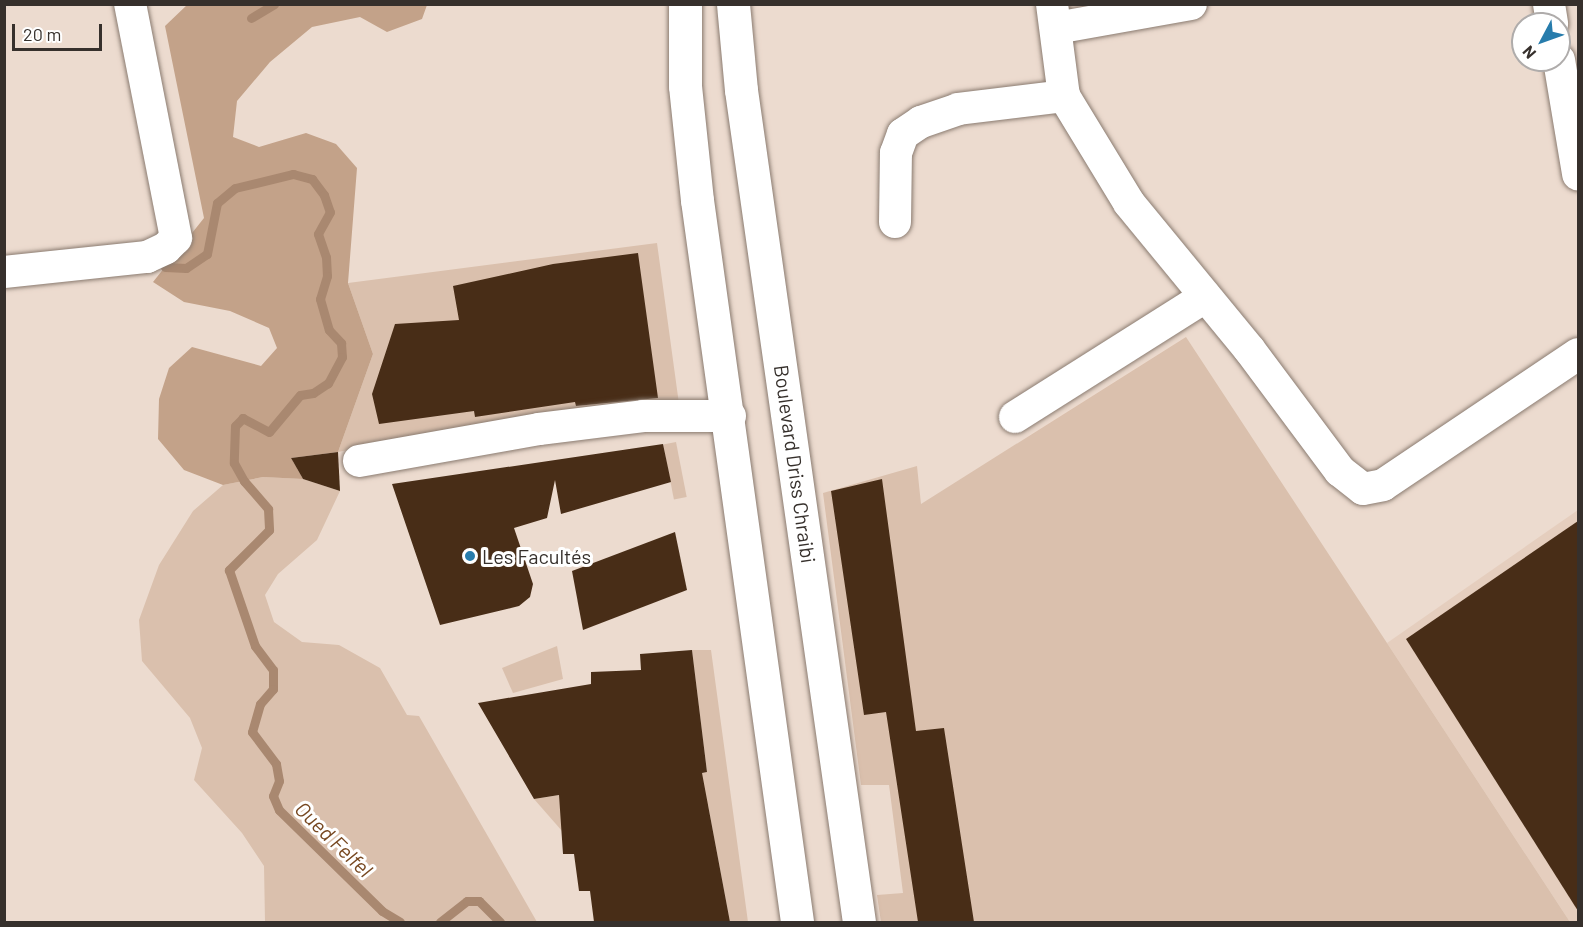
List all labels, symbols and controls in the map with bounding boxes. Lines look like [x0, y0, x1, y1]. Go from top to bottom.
scale bar [15, 12, 105, 50]
north arrow [1511, 12, 1571, 72]
text: 20 m [23, 23, 61, 45]
text: N [1518, 43, 1539, 63]
street label: Boulevard Driss Chraibi [769, 363, 821, 565]
place label: Les Facultés [482, 544, 591, 568]
marker: Les Facultés [463, 549, 477, 563]
water label: Oued Felfel [290, 796, 378, 882]

